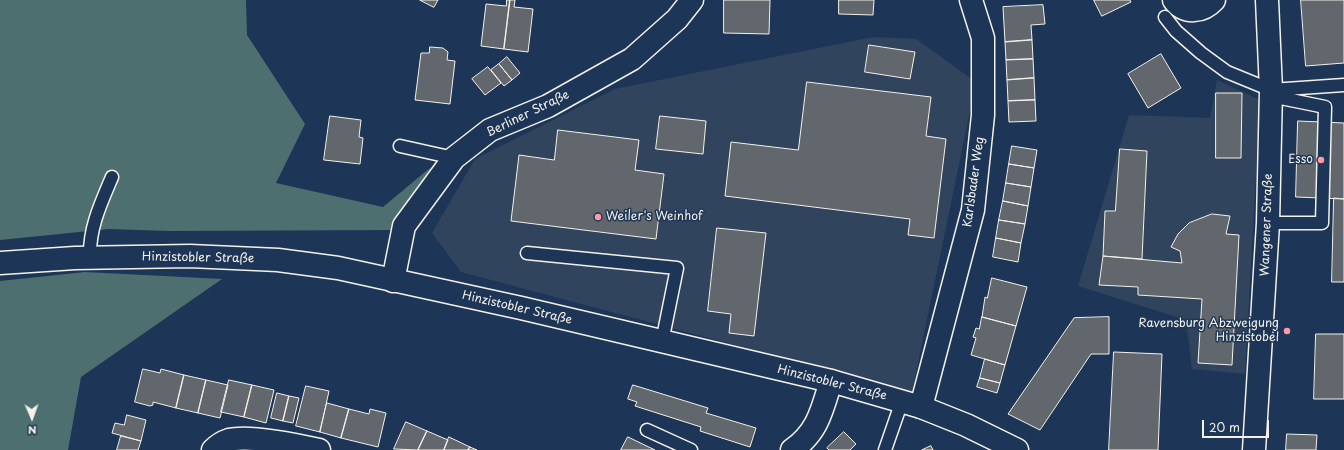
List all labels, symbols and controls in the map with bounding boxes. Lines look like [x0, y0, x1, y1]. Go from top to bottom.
street label: Berliner Straße [484, 88, 572, 140]
street label: Karlsbader Weg [961, 136, 987, 228]
place label: Esso [1288, 153, 1313, 167]
marker: Esso [1316, 155, 1326, 165]
street label: Wangener Straße [1258, 173, 1276, 277]
place label: Weiler's Weinhof [606, 210, 703, 224]
marker: Weiler's Weinhof [593, 212, 603, 222]
street label: Hinzistobler Straße [142, 250, 254, 266]
street label: Hinzistobler Straße [461, 288, 573, 328]
place label: Ravensburg Abzweigung Hinzistobel [1138, 317, 1279, 345]
marker: Ravensburg Abzweigung Hinzistobel [1282, 326, 1292, 336]
street label: Hinzistobler Straße [776, 362, 888, 404]
north arrow [12, 398, 52, 438]
scale bar [1204, 412, 1271, 438]
text: 20 m [1209, 418, 1240, 436]
text: N [28, 422, 37, 439]

